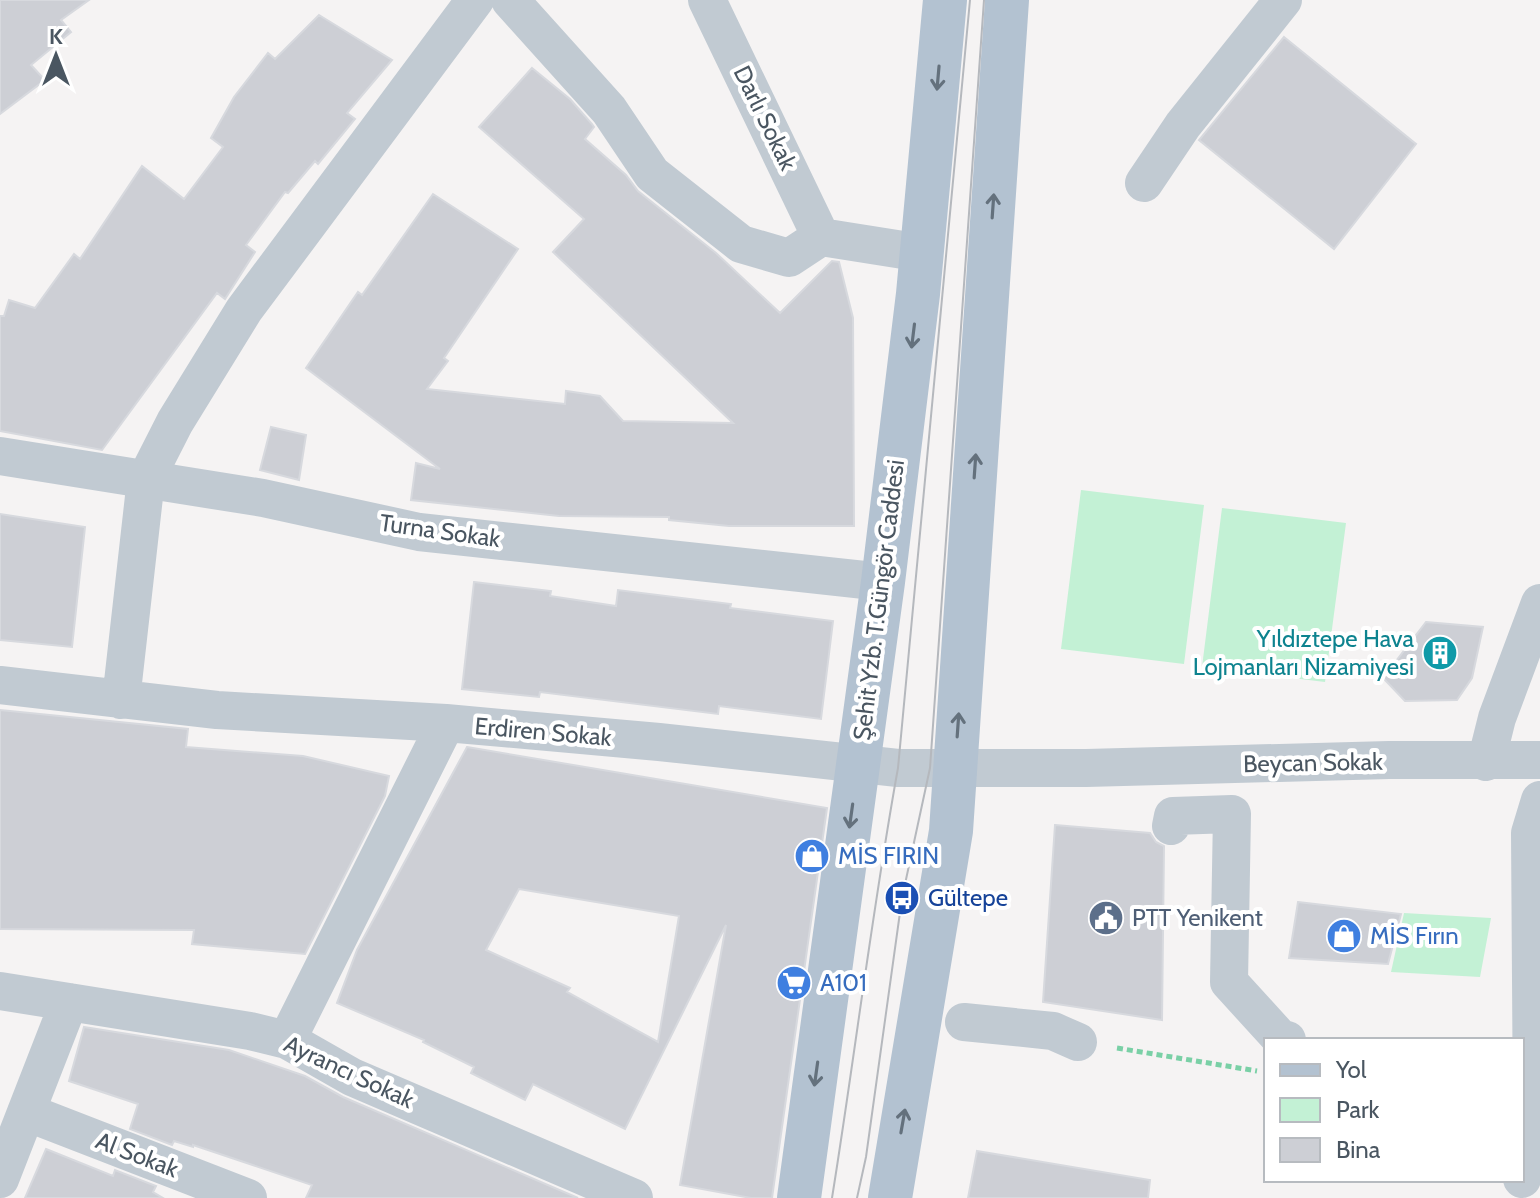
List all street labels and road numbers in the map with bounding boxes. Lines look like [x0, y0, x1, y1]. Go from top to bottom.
street label: Darlı Sokak [728, 61, 803, 175]
street label: Şehit Yzb. T.Güngör Caddesi [847, 458, 910, 742]
street label: Turna Sokak [378, 508, 502, 553]
street label: Erdiren Sokak [473, 711, 613, 752]
street label: Beycan Sokak [1243, 747, 1383, 778]
street label: Ayrancı Sokak [280, 1029, 419, 1114]
street label: Al Sokak [92, 1126, 183, 1184]

